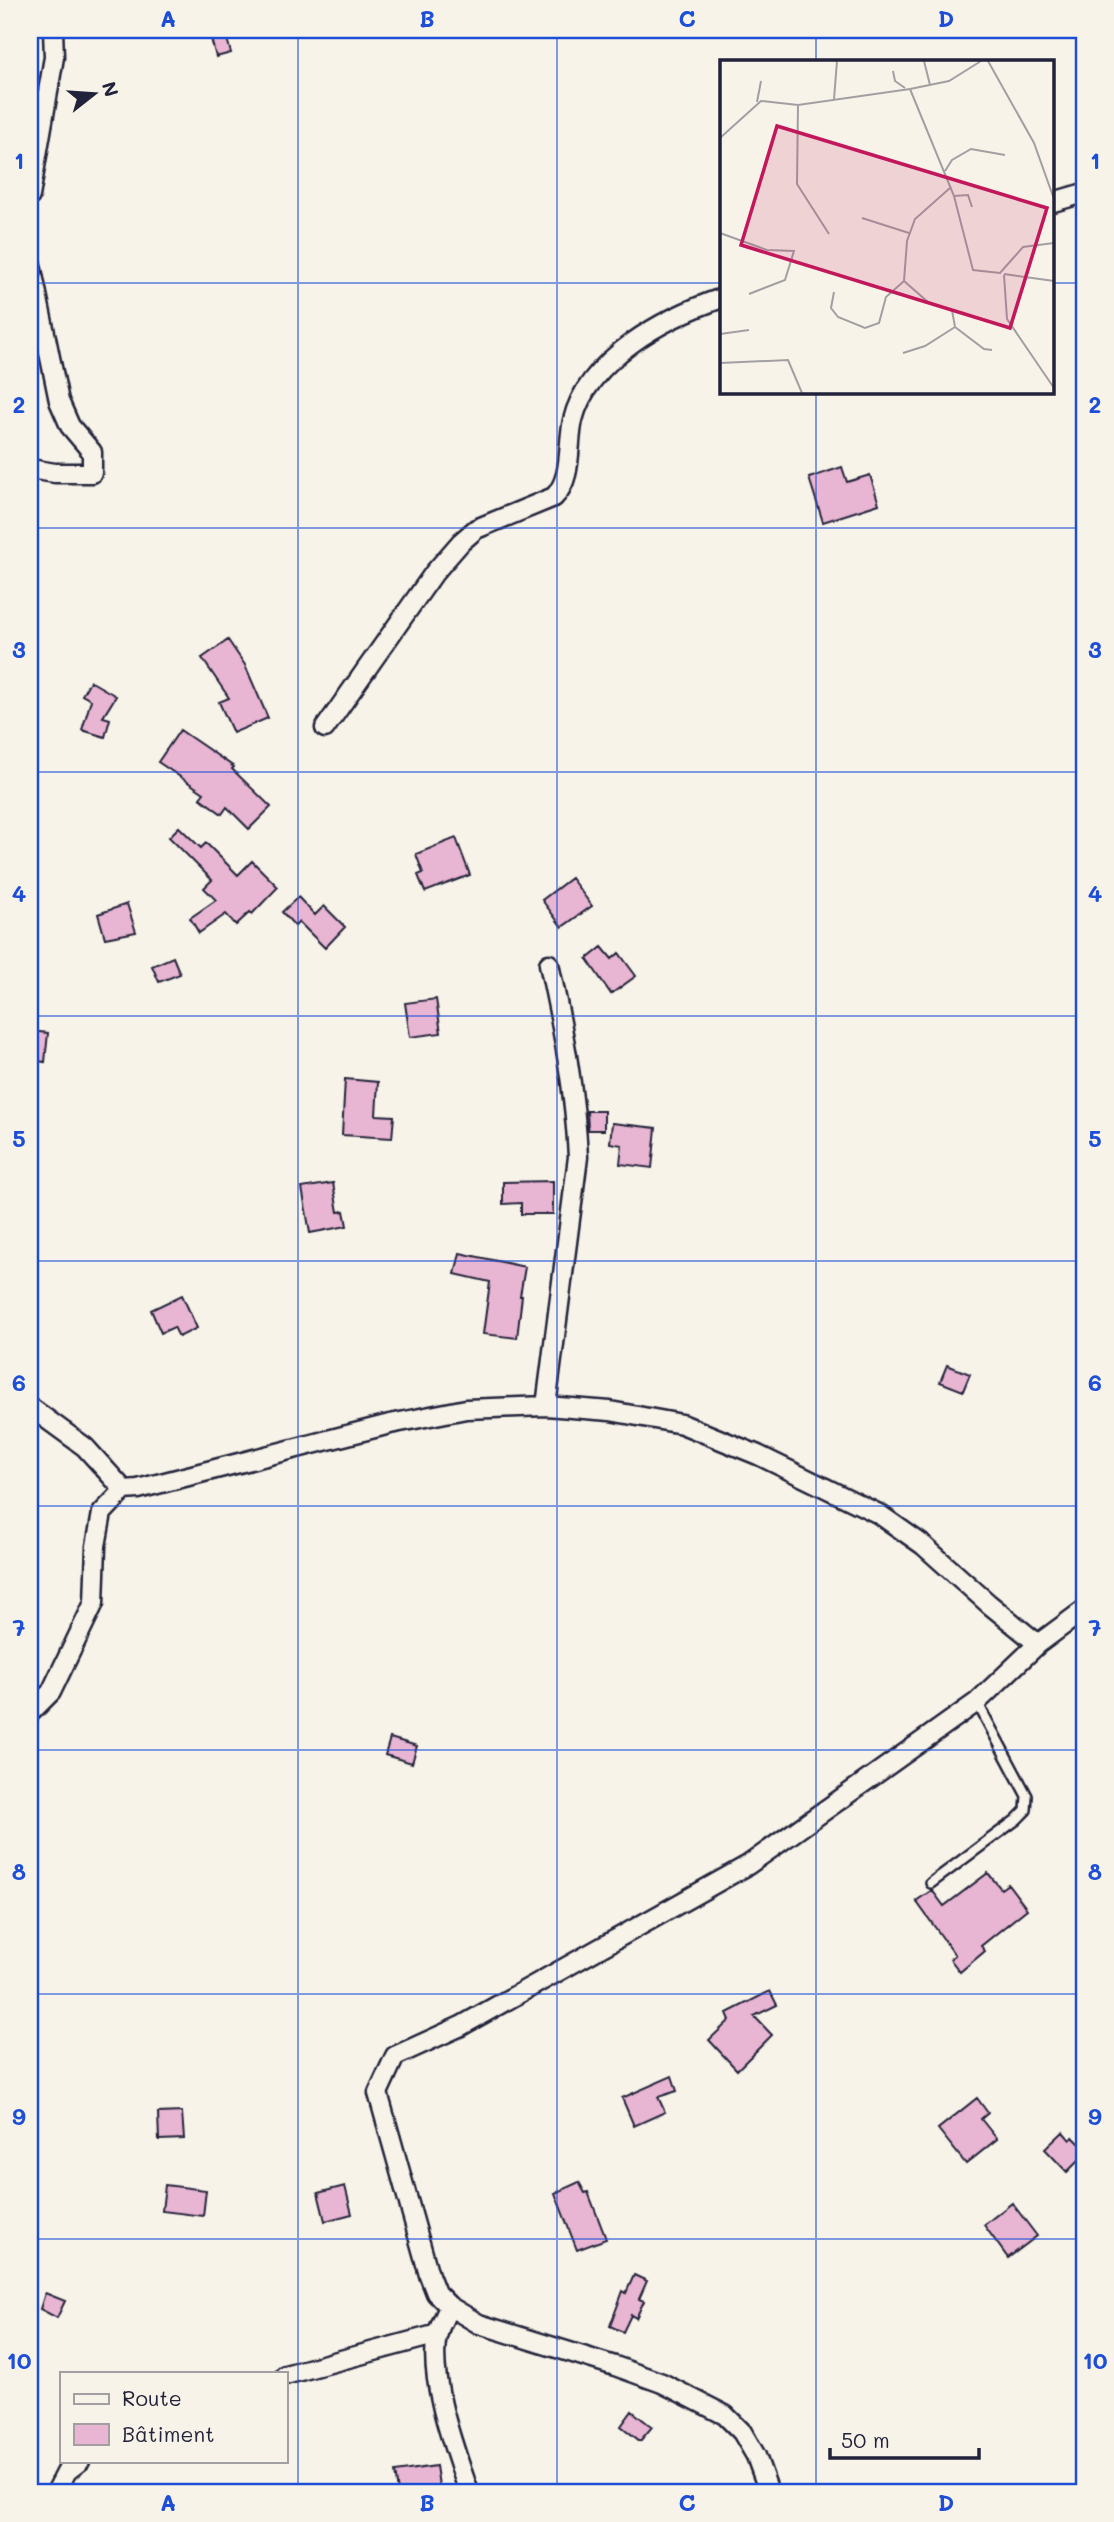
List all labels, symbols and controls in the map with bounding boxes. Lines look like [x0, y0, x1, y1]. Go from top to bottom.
text: A [160, 3, 176, 33]
text: B [419, 3, 435, 33]
text: C [678, 3, 696, 33]
text: D [938, 3, 954, 33]
north arrow [60, 60, 130, 130]
inset map [720, 60, 1054, 394]
text: N [97, 78, 125, 99]
text: 1 [14, 145, 24, 175]
text: 1 [1090, 145, 1100, 175]
text: 2 [13, 389, 25, 419]
text: 2 [1089, 389, 1101, 419]
text: 3 [12, 634, 26, 664]
text: 3 [1088, 634, 1102, 664]
text: 4 [12, 878, 26, 908]
text: 4 [1088, 878, 1102, 908]
text: 5 [12, 1123, 26, 1153]
text: 5 [1088, 1123, 1102, 1153]
text: 6 [12, 1367, 26, 1397]
text: 6 [1088, 1367, 1102, 1397]
text: 7 [13, 1612, 26, 1642]
text: 7 [1089, 1612, 1102, 1642]
text: 8 [12, 1856, 26, 1886]
text: 8 [1088, 1856, 1102, 1886]
text: 9 [12, 2101, 26, 2131]
text: 9 [1088, 2101, 1102, 2131]
text: 10 [7, 2345, 32, 2375]
text: 10 [1083, 2345, 1108, 2375]
legend [60, 2372, 287, 2462]
text: Route [122, 2384, 182, 2411]
scale bar [830, 2417, 979, 2461]
text: Bâtiment [122, 2420, 214, 2447]
text: 50 m [841, 2426, 890, 2453]
text: A [160, 2487, 176, 2517]
text: B [419, 2487, 435, 2517]
text: C [678, 2487, 696, 2517]
text: D [938, 2487, 954, 2517]

